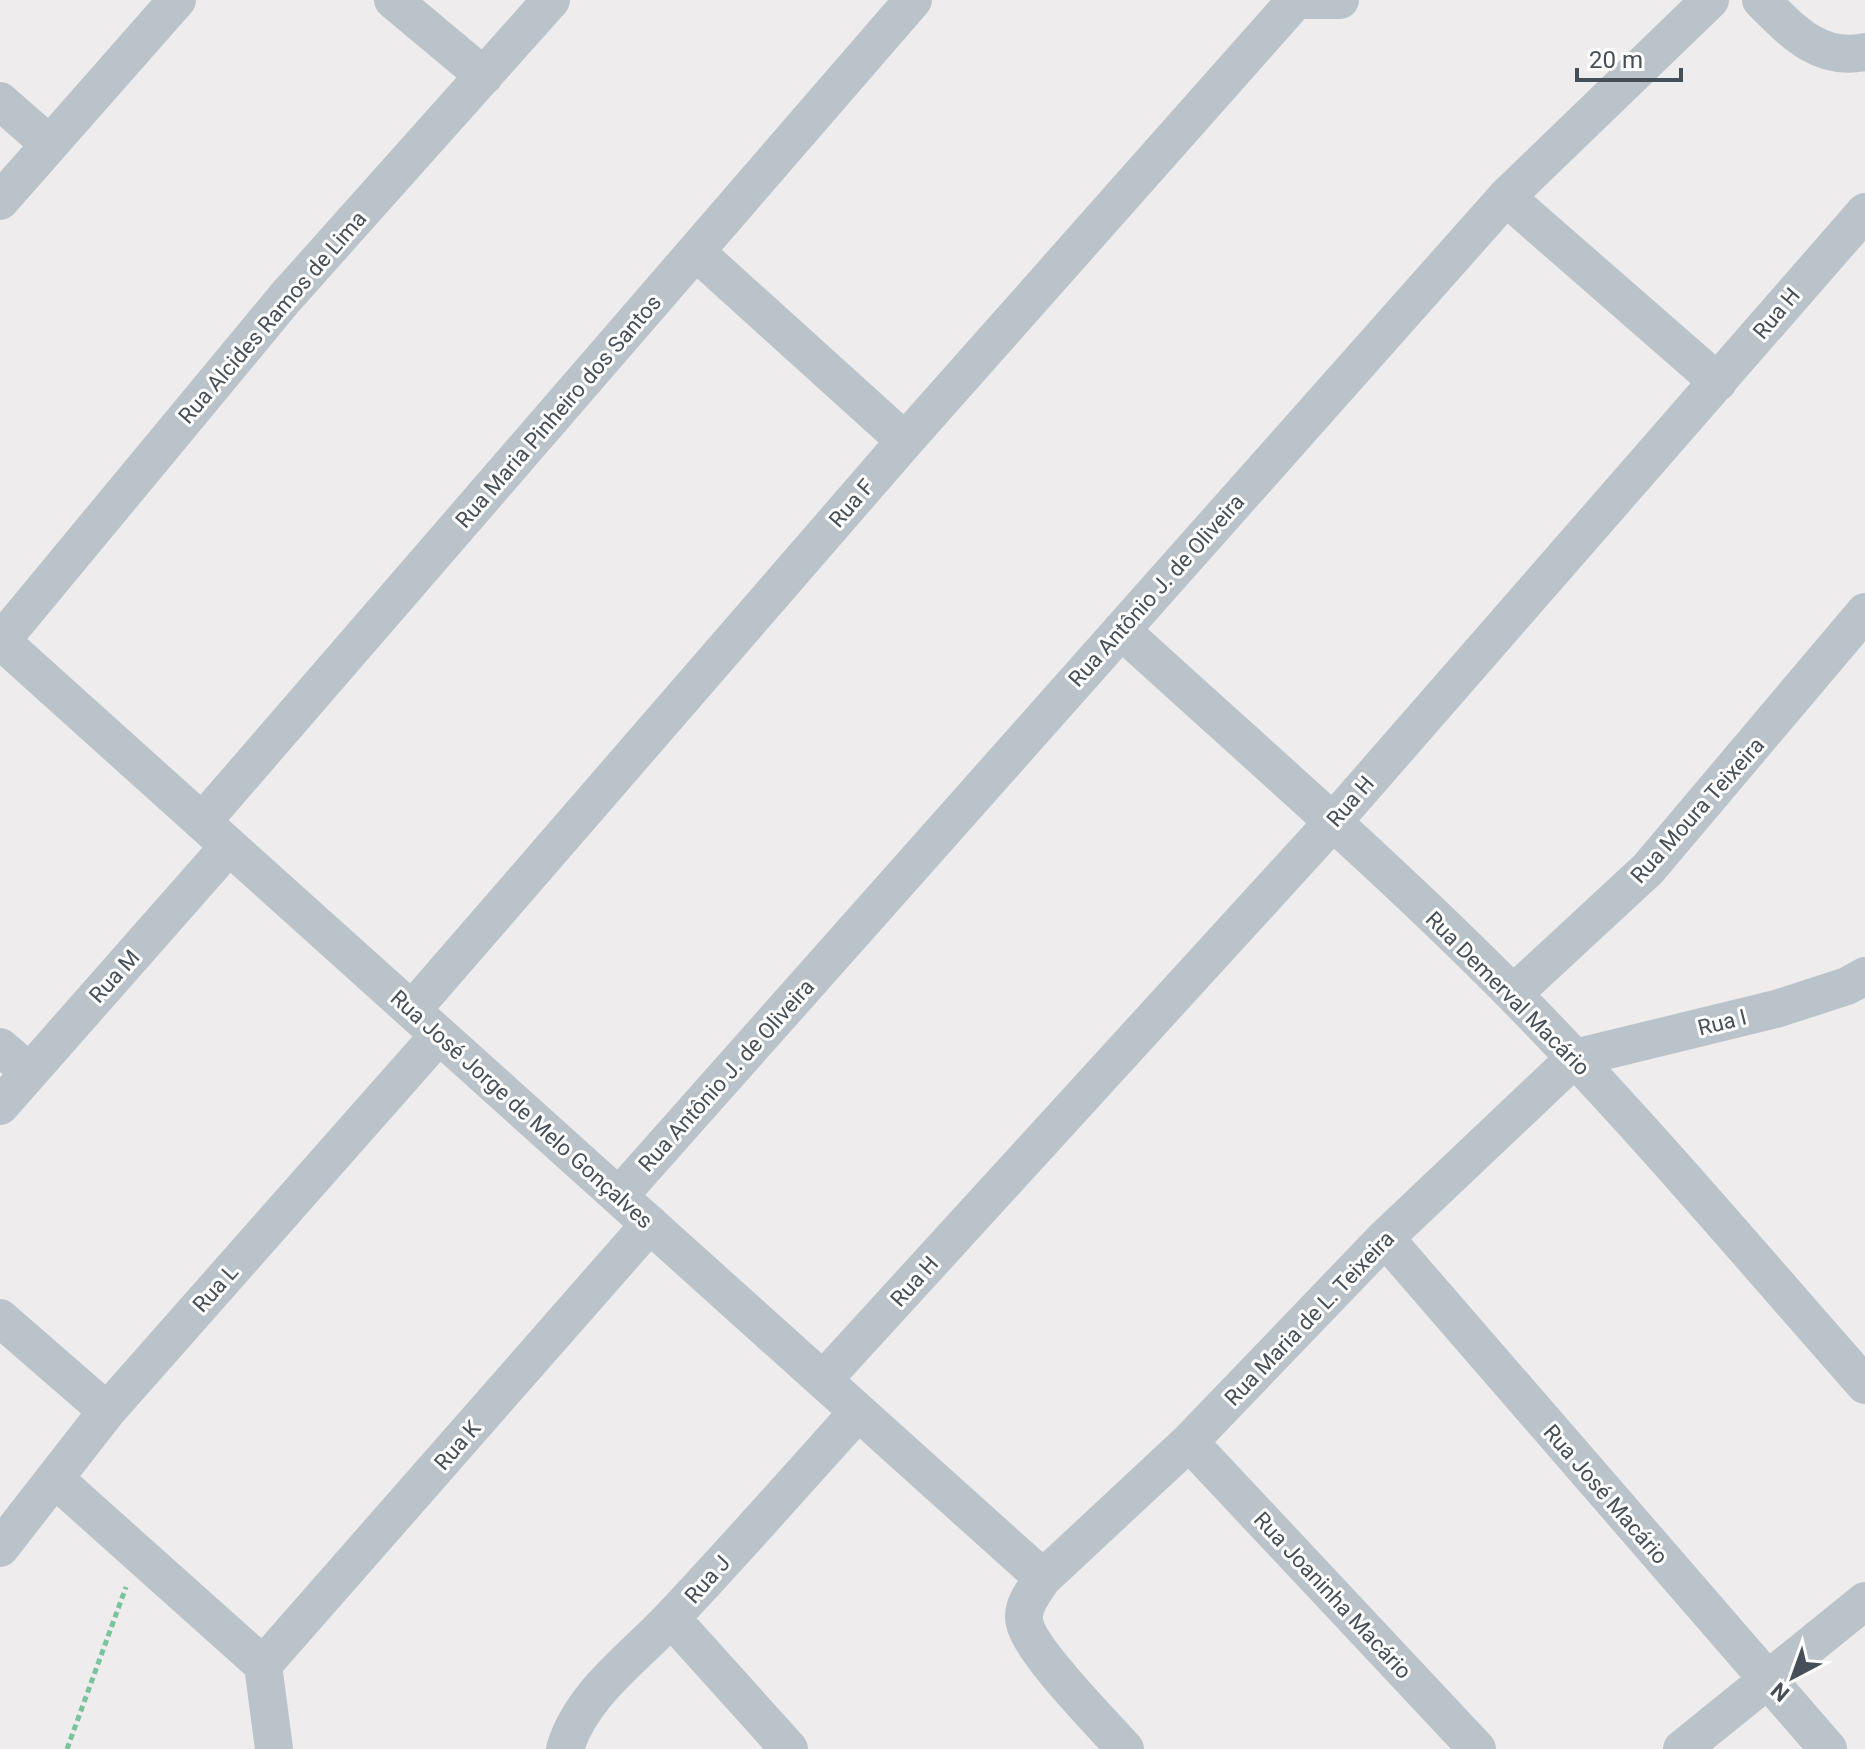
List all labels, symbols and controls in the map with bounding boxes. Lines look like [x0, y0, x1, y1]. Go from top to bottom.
scale bar [1577, 32, 1681, 82]
text: 20 m [1589, 46, 1643, 74]
street label: Rua Alcides Ramos de Lima [173, 206, 371, 428]
street label: Rua H [1748, 283, 1805, 344]
street label: Rua Maria Pinheiro dos Santos [451, 290, 666, 533]
street label: Rua F [824, 474, 879, 532]
street label: Rua Antônio J. de Oliveira [1063, 489, 1249, 692]
street label: Rua Moura Teixeira [1626, 733, 1769, 888]
street label: Rua H [1322, 771, 1379, 832]
street label: Rua Demerval Macário [1421, 906, 1595, 1080]
street label: Rua M [84, 945, 145, 1008]
street label: Rua Antônio J. de Oliveira [633, 974, 819, 1177]
street label: Rua José Jorge de Melo Gonçalves [386, 985, 658, 1234]
street label: Rua I [1695, 1004, 1749, 1041]
street label: Rua Maria de L. Teixeira [1220, 1226, 1399, 1411]
street label: Rua H [885, 1251, 943, 1312]
street label: Rua L [188, 1259, 243, 1317]
street label: Rua K [429, 1416, 486, 1475]
street label: Rua José Macário [1538, 1420, 1673, 1569]
street label: Rua Joaninha Macário [1249, 1507, 1416, 1684]
street label: Rua J [680, 1550, 735, 1608]
north arrow [1753, 1637, 1833, 1717]
text: N [1766, 1677, 1794, 1706]

